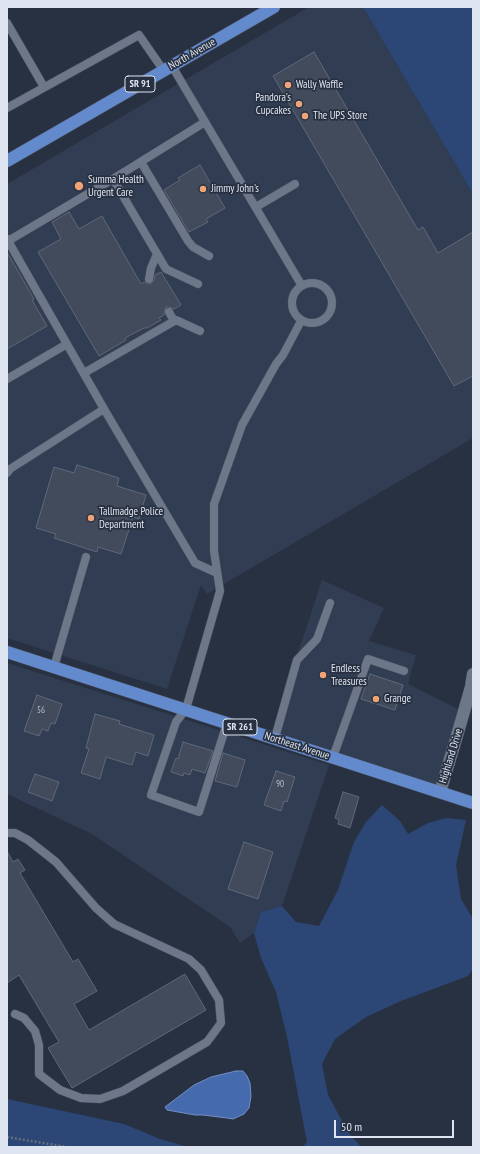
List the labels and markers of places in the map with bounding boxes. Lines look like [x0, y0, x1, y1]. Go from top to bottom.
place label: Wally Waffle [296, 78, 343, 92]
marker: Wally Waffle [283, 80, 293, 90]
place label: Pandora's Cupcakes [255, 91, 291, 117]
marker: Pandora's Cupcakes [294, 99, 304, 109]
place label: The UPS Store [313, 109, 367, 123]
marker: The UPS Store [300, 111, 310, 121]
place label: Summa Health Urgent Care [88, 173, 144, 199]
marker: Summa Health Urgent Care [73, 180, 85, 192]
place label: Jimmy John's [211, 182, 259, 196]
marker: Jimmy John's [198, 184, 208, 194]
place label: Tallmadge Police Department [99, 505, 163, 531]
marker: Tallmadge Police Department [86, 513, 96, 523]
place label: Endless Treasures [331, 662, 367, 688]
marker: Endless Treasures [318, 670, 328, 680]
place label: Grange [384, 692, 411, 706]
marker: Grange [371, 694, 381, 704]

